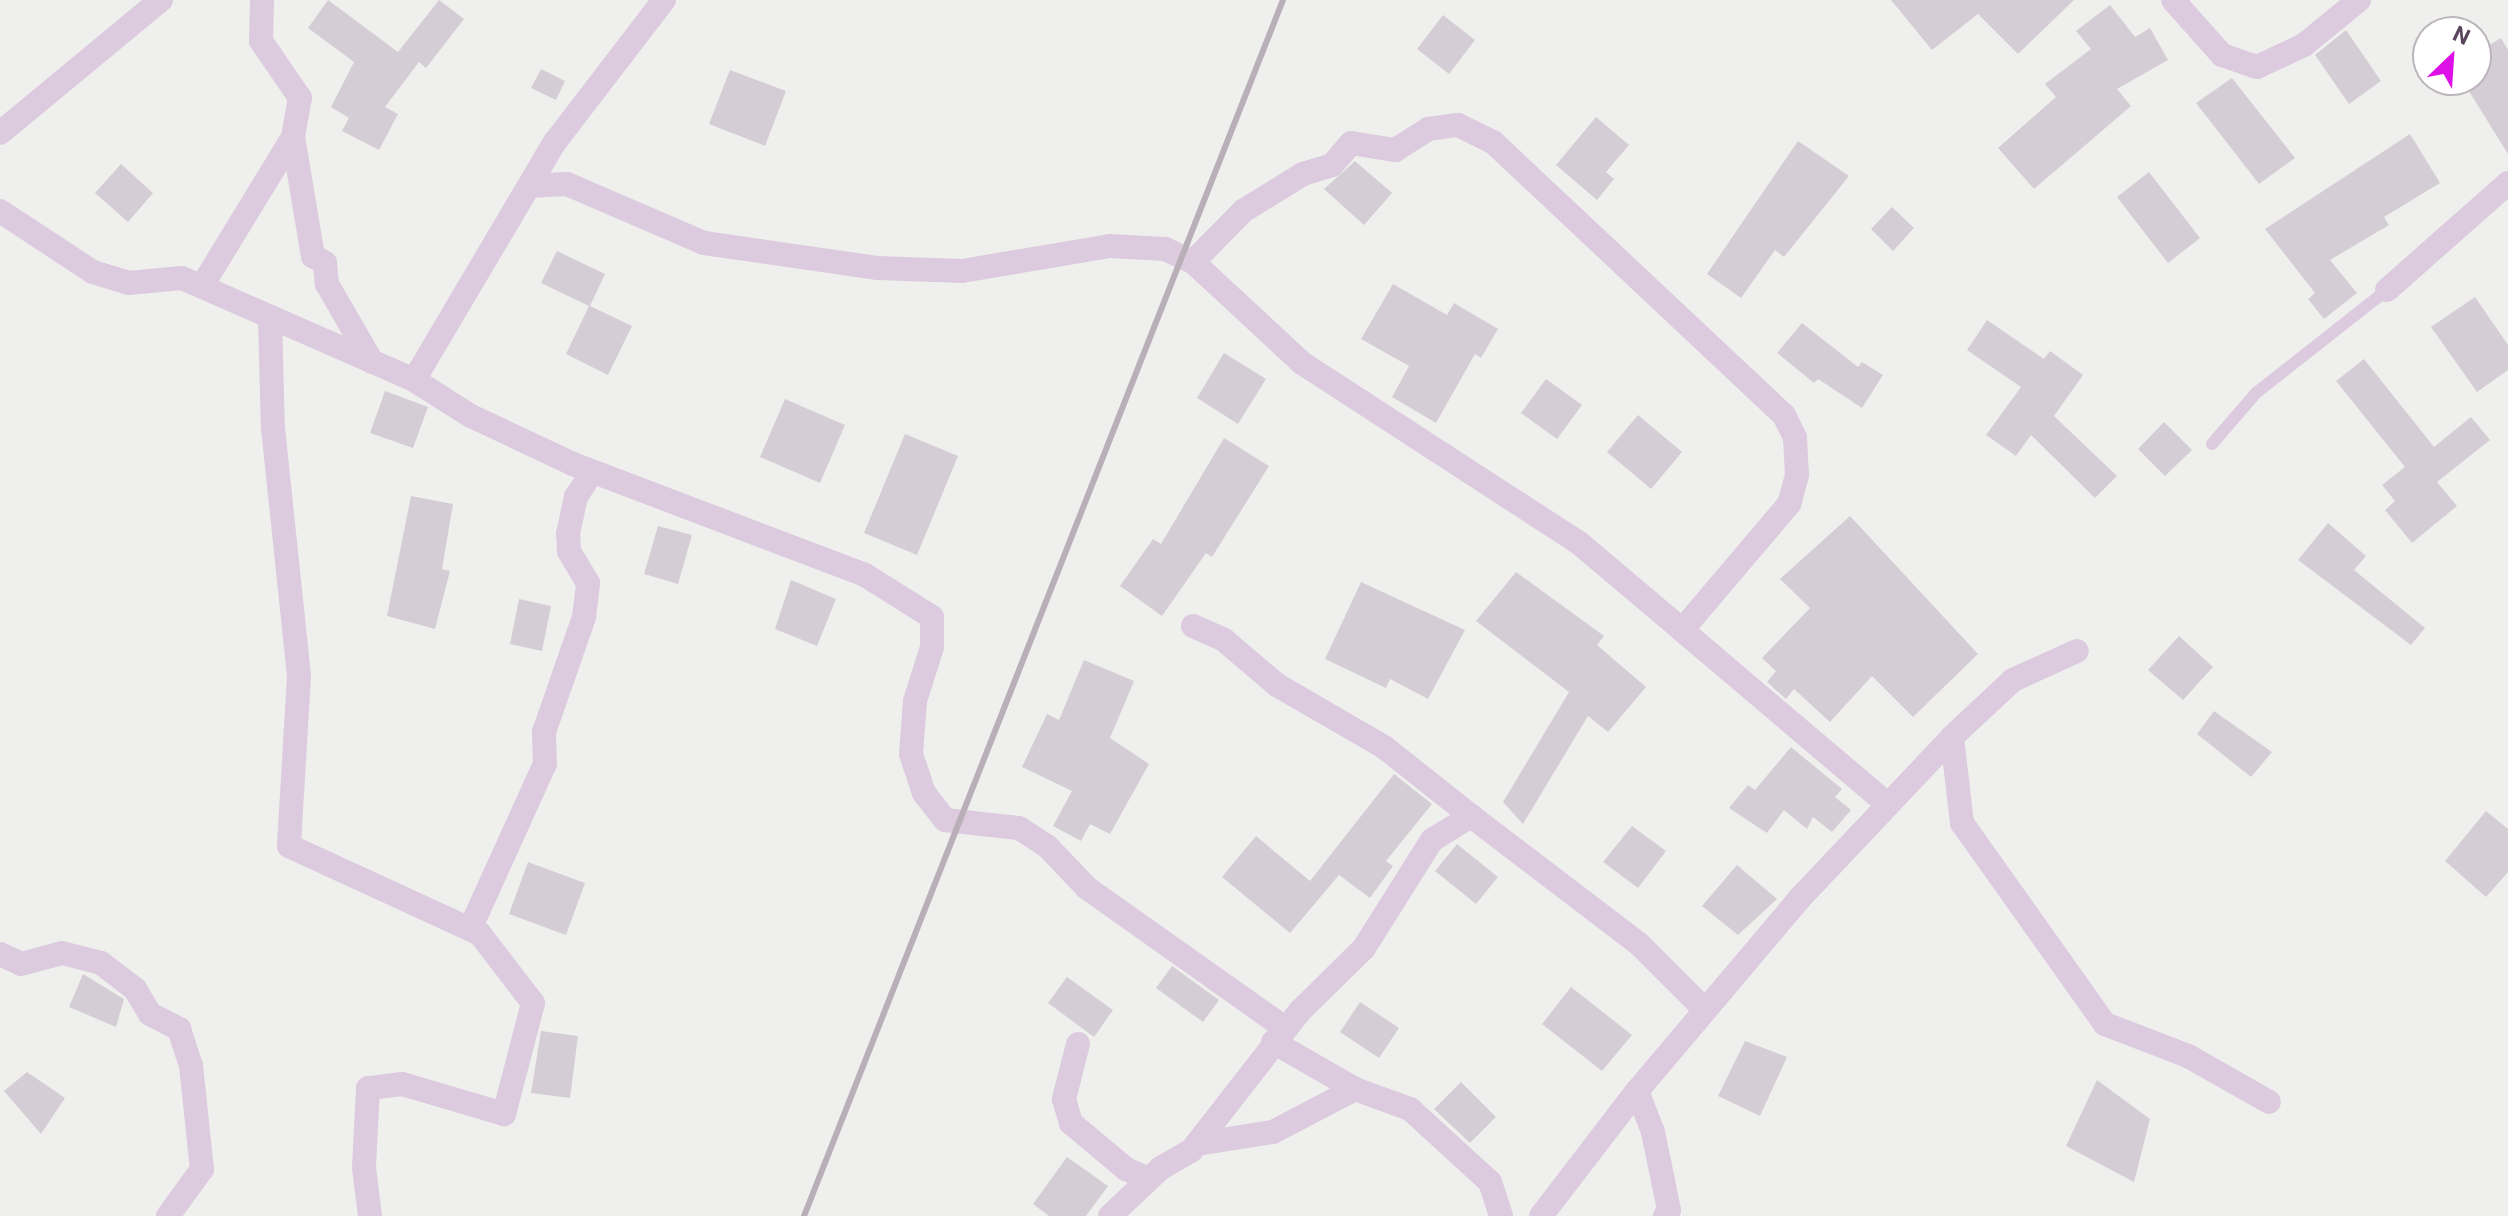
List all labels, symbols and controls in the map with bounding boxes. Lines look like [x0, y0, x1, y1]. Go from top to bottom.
north arrow [2412, 16, 2492, 96]
text: N [2449, 21, 2474, 50]

